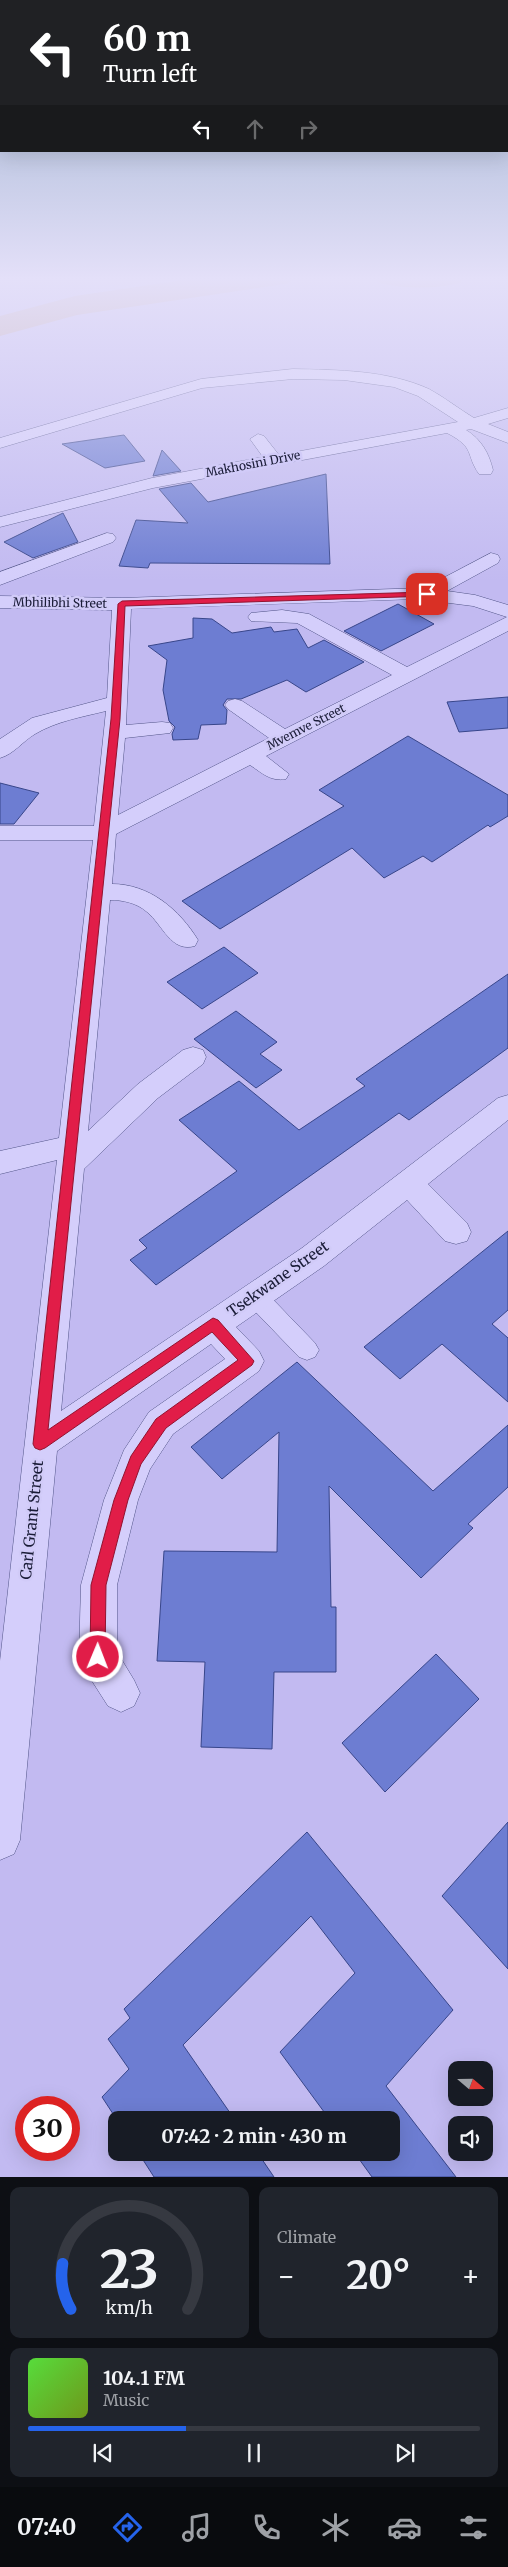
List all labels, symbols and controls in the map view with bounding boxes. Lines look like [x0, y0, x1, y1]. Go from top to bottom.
text: 60 m [103, 17, 191, 61]
icon: left [20, 20, 85, 85]
text: Turn left [103, 60, 197, 88]
icon: left [188, 115, 216, 143]
icon: ahead [241, 115, 269, 143]
icon: right [294, 115, 322, 143]
street label: Makhosini Drive [204, 447, 302, 480]
pin [406, 573, 448, 615]
icon: arrive [413, 580, 441, 608]
street label: Mbhilibhi Street [13, 594, 108, 611]
street label: Mvemve Street [264, 700, 348, 753]
street label: Tsekwane Street [223, 1236, 332, 1321]
street label: Carl Grant Street [16, 1459, 47, 1581]
position arrow [71, 1630, 123, 1682]
north arrow [448, 2061, 492, 2106]
map controls [448, 2061, 493, 2161]
speed limit sign: 30 [15, 2096, 80, 2161]
button: sound [448, 2116, 493, 2161]
text: 07:42 · 2 min · 430 m [161, 2124, 347, 2148]
text: Climate [277, 2227, 336, 2247]
text: 23 [100, 2237, 159, 2302]
text: 20° [346, 2252, 411, 2299]
text: − [277, 2258, 296, 2294]
text: + [461, 2258, 480, 2294]
text: km/h [106, 2296, 153, 2319]
text: 104.1 FM [103, 2366, 185, 2390]
text: Music [103, 2390, 149, 2410]
icon: previous [89, 2439, 117, 2467]
icon: pause [240, 2439, 268, 2467]
icon: next [391, 2439, 419, 2467]
icon: directions [110, 2510, 145, 2545]
icon: music [179, 2510, 214, 2545]
icon: phone [249, 2510, 284, 2545]
icon: climate [318, 2510, 353, 2545]
icon: car [387, 2510, 422, 2545]
icon: filters [456, 2510, 491, 2545]
text: 07:40 [17, 2513, 76, 2541]

